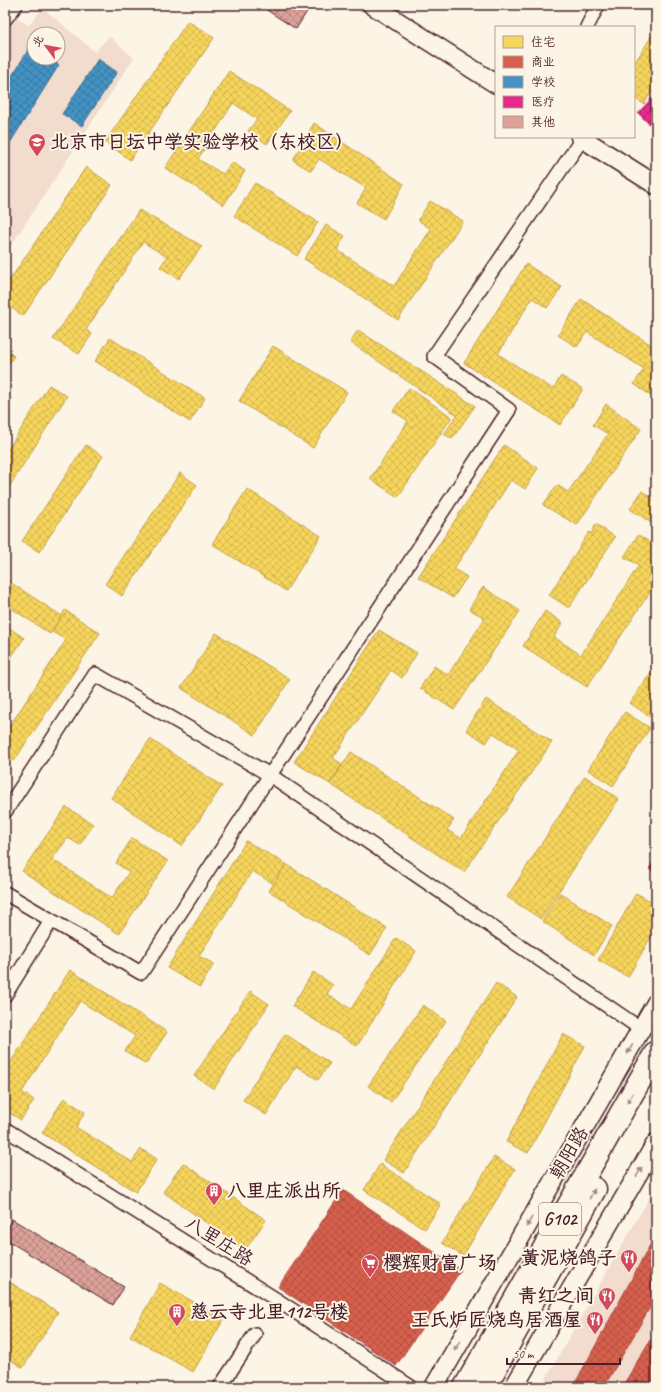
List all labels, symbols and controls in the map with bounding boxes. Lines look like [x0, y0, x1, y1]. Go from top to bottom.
north arrow [26, 26, 66, 66]
legend [495, 26, 635, 138]
text: 北 [29, 32, 46, 49]
text: 住宅 [531, 34, 555, 50]
text: 商业 [531, 54, 555, 70]
text: 学校 [531, 74, 555, 90]
text: 医疗 [531, 94, 555, 110]
text: 其他 [531, 114, 555, 130]
place label: 北京市日坛中学实验学校（东校区） [50, 130, 354, 154]
school or university icon: 北京市日坛中学实验学校（东校区） [27, 132, 47, 157]
one-way arrow [626, 1043, 633, 1055]
one-way arrow [626, 1092, 633, 1104]
street label: 朝阳路 [544, 1122, 594, 1184]
one-way arrow [636, 1166, 643, 1178]
place label: 八里庄派出所 [227, 1179, 341, 1203]
building icon: 八里庄派出所 [204, 1181, 224, 1206]
one-way arrow [589, 1188, 596, 1200]
road number: G102 [539, 1203, 581, 1235]
street label: 八里庄路 [180, 1211, 258, 1271]
one-way arrow [526, 1216, 533, 1228]
place label: 黄泥烧鸽子 [521, 1246, 616, 1270]
restaurant icon: 黄泥烧鸽子 [619, 1248, 639, 1273]
place label: 樱辉财富广场 [383, 1251, 497, 1275]
supermarket icon: 樱辉财富广场 [360, 1253, 380, 1278]
place label: 青红之间 [518, 1284, 594, 1308]
restaurant icon: 青红之间 [597, 1286, 617, 1311]
place label: 慈云寺北里112号楼 [190, 1300, 349, 1324]
building icon: 慈云寺北里112号楼 [167, 1302, 187, 1327]
place label: 王氏炉匠烧鸟居酒屋 [411, 1308, 582, 1332]
restaurant icon: 王氏炉匠烧鸟居酒屋 [585, 1310, 605, 1335]
one-way arrow [454, 1340, 461, 1352]
scale bar [507, 1340, 620, 1366]
text: 50 m [513, 1346, 535, 1362]

